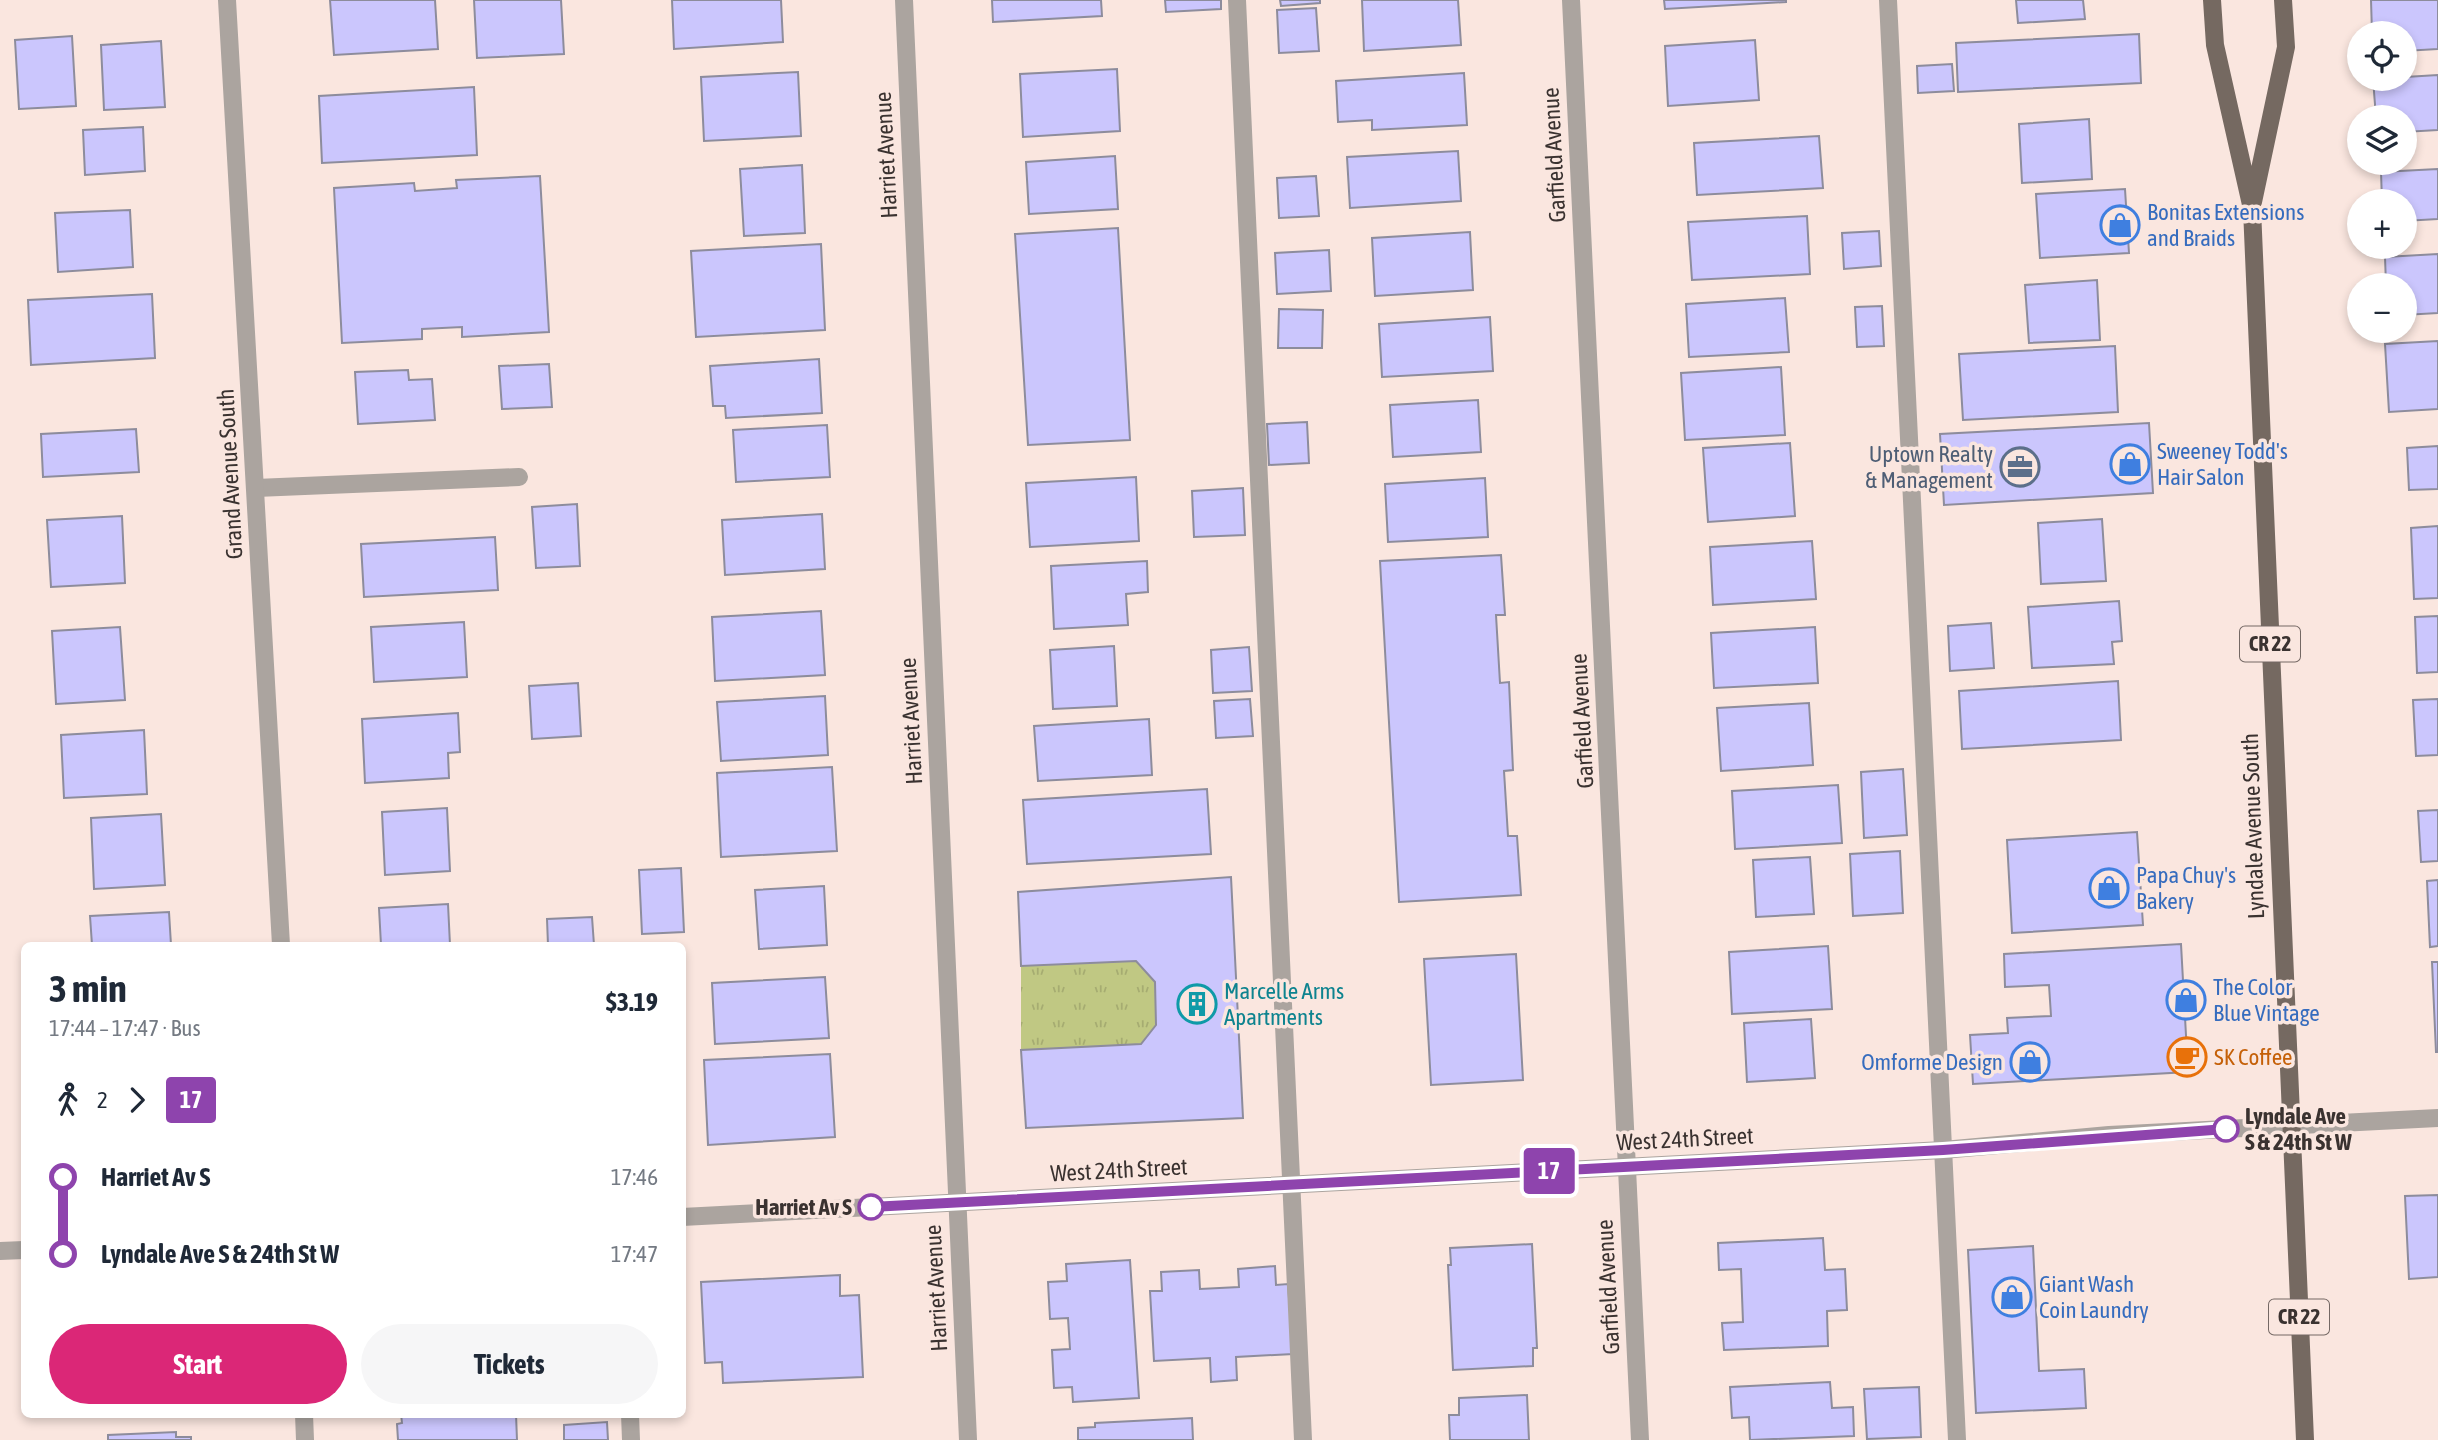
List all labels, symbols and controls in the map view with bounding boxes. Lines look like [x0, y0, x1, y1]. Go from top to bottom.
map controls [2347, 21, 2417, 343]
button: locate [2347, 21, 2417, 91]
street label: Garfield Avenue [1537, 87, 1571, 223]
street label: Harriet Avenue [870, 91, 902, 219]
button: layers [2347, 105, 2417, 175]
button: + [2347, 189, 2417, 259]
place label: Bonitas Extensions and Braids [2147, 199, 2304, 251]
shop icon: Bonitas Extensions and Braids [2099, 204, 2141, 246]
button: − [2347, 273, 2417, 343]
street label: Grand Avenue South [213, 388, 247, 560]
place label: Sweeney Todd's Hair Salon [2157, 438, 2288, 490]
place label: Uptown Realty & Management [1865, 441, 1993, 493]
shop icon: Sweeney Todd's Hair Salon [2109, 443, 2151, 485]
office icon: Uptown Realty & Management [1999, 446, 2041, 488]
road number: CR 22 [2240, 626, 2300, 662]
street label: Garfield Avenue [1565, 653, 1599, 789]
street label: Harriet Avenue [895, 657, 927, 785]
street label: Lyndale Avenue South [2237, 733, 2269, 919]
place label: Papa Chuy's Bakery [2136, 862, 2236, 914]
shop icon: Papa Chuy's Bakery [2088, 867, 2130, 909]
text: 3 min [49, 967, 127, 1010]
place label: The Color Blue Vintage [2213, 974, 2320, 1026]
place label: Marcelle Arms Apartments [1224, 978, 1344, 1030]
shop icon: The Color Blue Vintage [2165, 979, 2207, 1021]
building icon: Marcelle Arms Apartments [1176, 983, 1218, 1025]
text: $3.19 [606, 987, 658, 1017]
text: 17:44 – 17:47 · Bus [49, 1015, 201, 1041]
cafe icon: SK Coffee [2166, 1036, 2208, 1078]
shop icon: Omforme Design [2009, 1041, 2051, 1083]
place label: SK Coffee [2214, 1044, 2292, 1070]
place label: Omforme Design [1861, 1049, 2003, 1075]
icon: walk [49, 1081, 87, 1119]
icon: forward [118, 1081, 156, 1119]
text: 17 [180, 1086, 202, 1113]
text: 2 [97, 1087, 108, 1113]
place label: Lyndale Ave S & 24th St W [2245, 1103, 2352, 1155]
marker: Lyndale Ave S & 24th St W [2213, 1116, 2239, 1142]
street label: West 24th Street [1616, 1122, 1754, 1156]
line badge: 17 [1518, 1148, 1580, 1194]
street label: West 24th Street [1050, 1153, 1188, 1187]
text: 17 [1538, 1157, 1560, 1184]
text: Harriet Av S [101, 1162, 210, 1192]
text: 17:46 [611, 1164, 658, 1190]
place label: Harriet Av S [755, 1194, 852, 1220]
marker: Harriet Av S [858, 1194, 884, 1220]
street label: Garfield Avenue [1591, 1219, 1625, 1355]
street label: Harriet Avenue [920, 1224, 952, 1352]
text: Lyndale Ave S & 24th St W [101, 1239, 339, 1269]
text: 17:47 [611, 1241, 658, 1267]
place label: Giant Wash Coin Laundry [2039, 1271, 2149, 1323]
shop icon: Giant Wash Coin Laundry [1991, 1276, 2033, 1318]
road number: CR 22 [2269, 1300, 2329, 1334]
button: Start [49, 1324, 347, 1404]
button: Tickets [361, 1324, 658, 1404]

